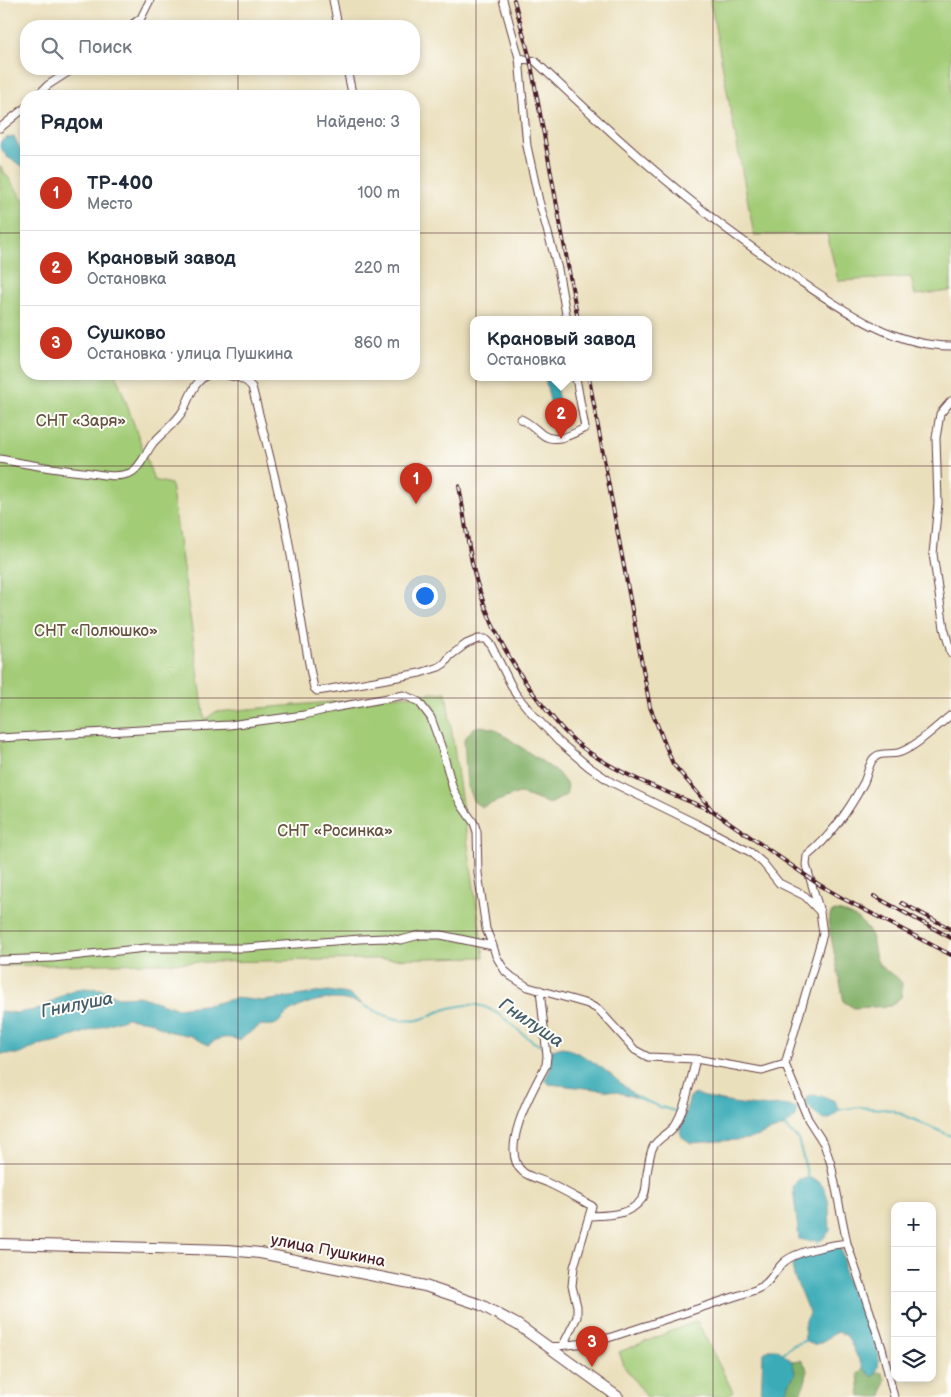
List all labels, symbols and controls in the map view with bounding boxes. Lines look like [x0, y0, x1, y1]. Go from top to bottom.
search box [20, 20, 420, 75]
icon: search [38, 34, 66, 62]
text: Поиск [78, 36, 132, 59]
text: Рядом [40, 110, 103, 135]
text: Найдено: 3 [316, 113, 400, 132]
text: ТР-400 [87, 172, 153, 195]
text: 1 [53, 184, 59, 203]
text: 100 m [357, 184, 400, 203]
text: Место [87, 195, 133, 214]
text: Крановый завод [87, 247, 236, 270]
text: 2 [51, 259, 61, 278]
text: 220 m [354, 259, 400, 278]
text: Остановка [87, 270, 166, 289]
popup [470, 316, 652, 381]
text: Сушково [87, 322, 166, 345]
text: Крановый завод [487, 328, 635, 351]
text: 3 [51, 334, 61, 353]
text: 860 m [354, 334, 400, 353]
text: Остановка · улица Пушкина [87, 345, 293, 364]
text: Остановка [487, 351, 566, 370]
pin: 2 [545, 398, 577, 439]
park label: СНТ «Заря» [36, 412, 126, 431]
pin: 1 [400, 463, 432, 504]
your location [412, 583, 438, 609]
park label: СНТ «Полюшко» [34, 622, 158, 641]
park label: СНТ «Росинка» [277, 822, 393, 841]
water label: Гнилуша [39, 988, 115, 1022]
water label: Гнилуша [495, 994, 567, 1052]
map controls [891, 1202, 936, 1382]
button: + [891, 1202, 936, 1247]
street label: улица Пушкина [269, 1231, 387, 1272]
button: − [891, 1247, 936, 1292]
button: locate [891, 1292, 936, 1337]
pin: 3 [576, 1326, 608, 1367]
button: layers [891, 1337, 936, 1382]

